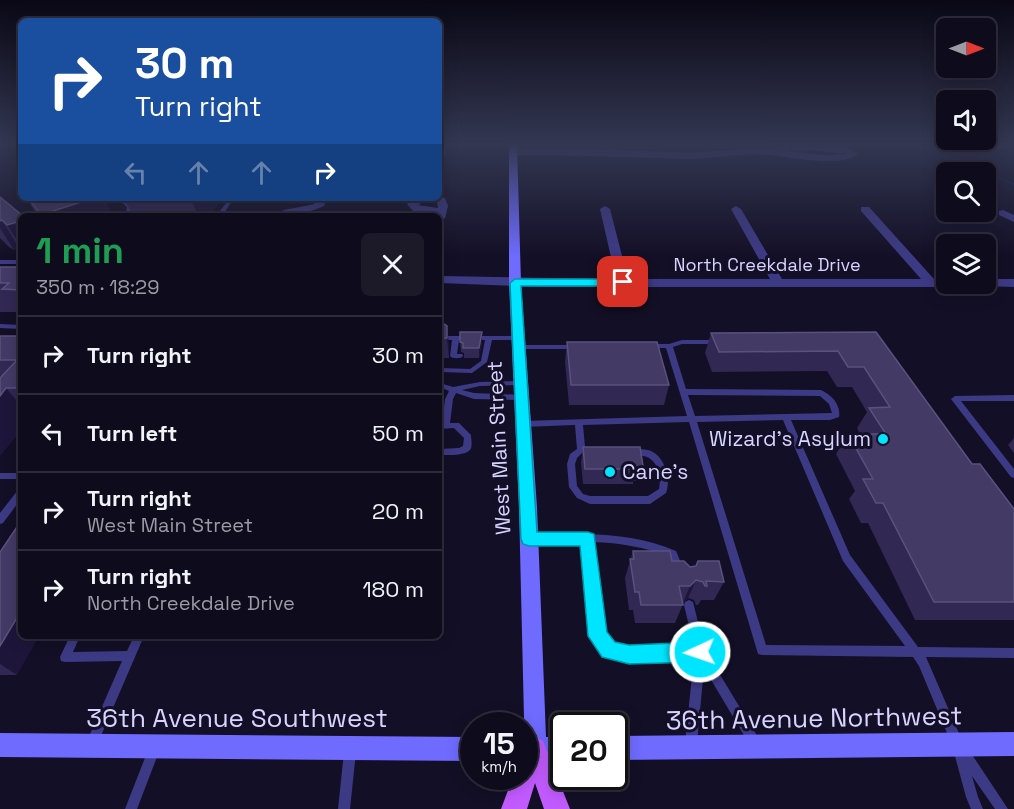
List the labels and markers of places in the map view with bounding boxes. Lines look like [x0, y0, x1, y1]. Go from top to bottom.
pin [597, 256, 648, 307]
place label: Wizard's Asylum [709, 425, 871, 452]
marker: Wizard's Asylum [876, 432, 890, 446]
place label: Cane's [622, 458, 688, 485]
marker: Cane's [603, 465, 617, 479]

